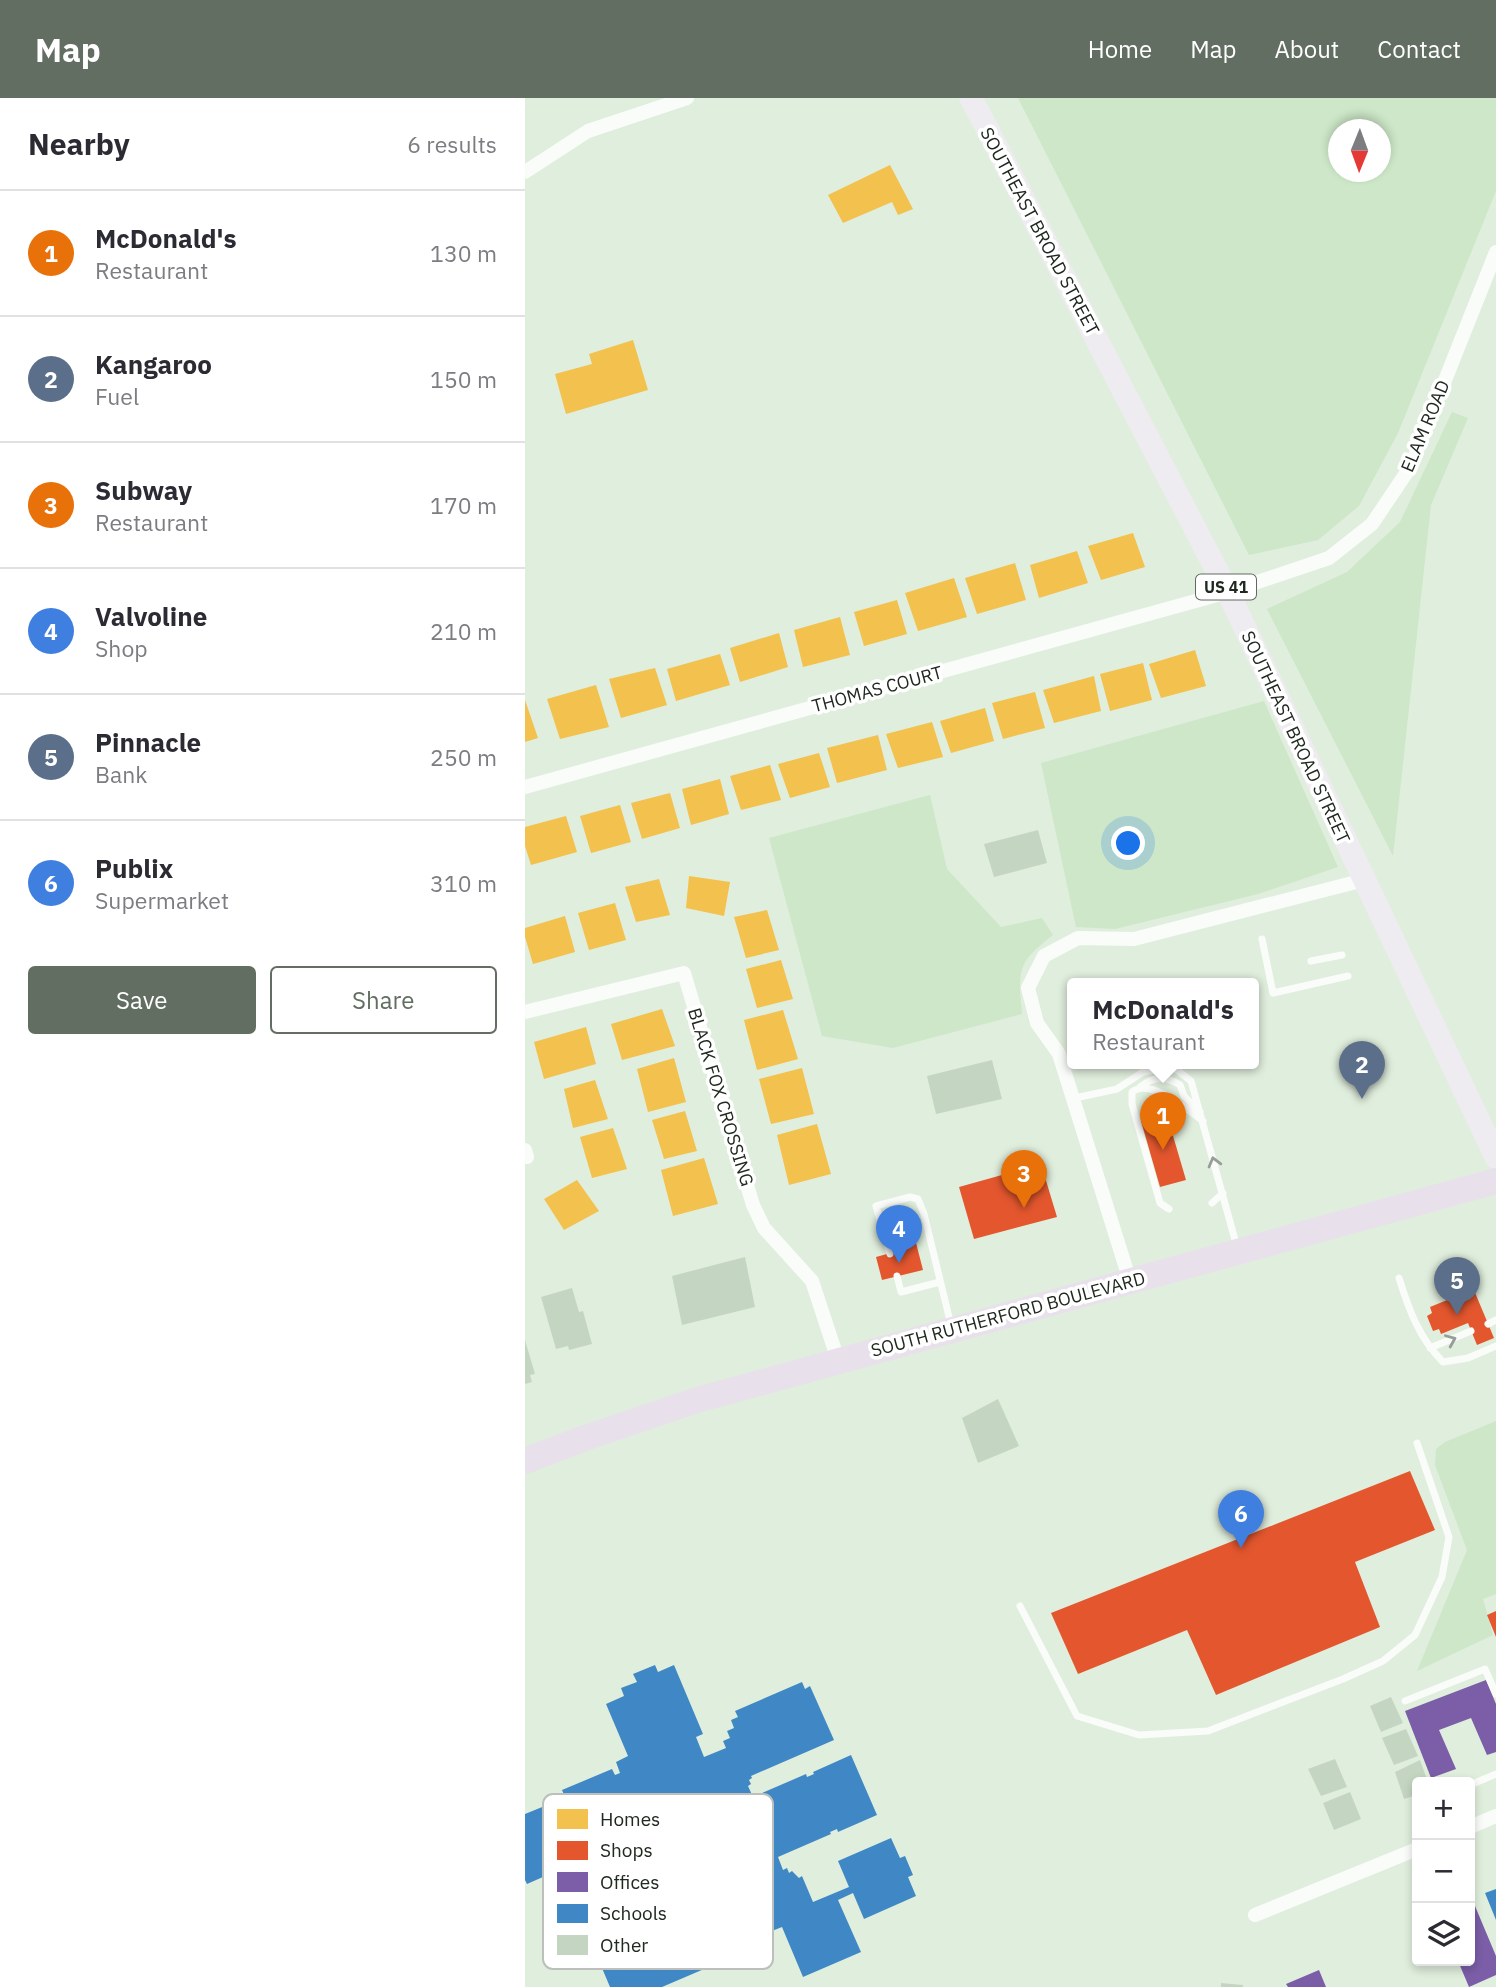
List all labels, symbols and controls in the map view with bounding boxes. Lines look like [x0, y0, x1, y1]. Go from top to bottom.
text: Map [35, 28, 101, 71]
text: Home [1088, 33, 1152, 65]
text: Map [1190, 33, 1236, 65]
text: About [1274, 33, 1339, 65]
text: Contact [1377, 33, 1461, 65]
north arrow [1328, 119, 1391, 182]
street label: SOUTHEAST BROAD STREET [975, 123, 1105, 339]
text: Nearby [28, 124, 130, 163]
text: 6 results [407, 129, 497, 159]
text: McDonald's [95, 221, 237, 255]
text: 1 [44, 238, 58, 268]
text: 130 m [430, 238, 497, 268]
text: Restaurant [95, 255, 208, 285]
text: Kangaroo [95, 347, 212, 381]
text: 2 [44, 364, 58, 394]
text: 150 m [430, 364, 497, 394]
street label: ELAM ROAD [1395, 377, 1455, 475]
text: Fuel [95, 381, 139, 411]
text: Subway [95, 473, 192, 507]
text: 3 [44, 490, 58, 520]
text: 170 m [430, 490, 497, 520]
text: Restaurant [95, 507, 208, 537]
road number: US 41 [1196, 574, 1256, 600]
text: Valvoline [95, 599, 207, 633]
text: 4 [44, 616, 58, 646]
text: 210 m [430, 616, 497, 646]
street label: SOUTHEAST BROAD STREET [1237, 627, 1355, 847]
text: Shop [95, 633, 148, 663]
street label: THOMAS COURT [809, 661, 945, 717]
text: Pinnacle [95, 725, 201, 759]
text: 5 [44, 742, 58, 772]
text: 250 m [430, 742, 497, 772]
text: Bank [95, 759, 148, 789]
your location [1111, 826, 1145, 860]
text: Publix [95, 851, 173, 885]
text: 6 [44, 868, 58, 898]
text: 310 m [430, 868, 497, 898]
text: Supermarket [95, 885, 229, 915]
button: Save [28, 966, 256, 1034]
button: Share [270, 966, 497, 1034]
popup [1067, 978, 1259, 1069]
text: McDonald's [1092, 992, 1234, 1026]
street label: BLACK FOX CROSSING [683, 1005, 759, 1189]
text: Restaurant [1092, 1026, 1205, 1056]
pin: 2 [1339, 1041, 1385, 1099]
pin: 1 [1140, 1092, 1186, 1150]
pin: 3 [1001, 1150, 1047, 1208]
one-way arrow [1208, 1156, 1222, 1168]
pin: 4 [876, 1205, 922, 1263]
pin: 5 [1434, 1257, 1480, 1315]
street label: SOUTH RUTHERFORD BOULEVARD [868, 1266, 1148, 1362]
one-way arrow [1443, 1334, 1456, 1348]
pin: 6 [1218, 1490, 1264, 1548]
map controls [1412, 1777, 1475, 1966]
button: + [1412, 1777, 1475, 1840]
legend [543, 1794, 773, 1969]
text: Homes [600, 1807, 660, 1831]
text: Shops [600, 1838, 653, 1862]
button: − [1412, 1840, 1475, 1903]
text: Offices [600, 1870, 660, 1894]
text: Schools [600, 1901, 667, 1925]
button: layers [1412, 1903, 1475, 1966]
text: Other [600, 1933, 648, 1957]

